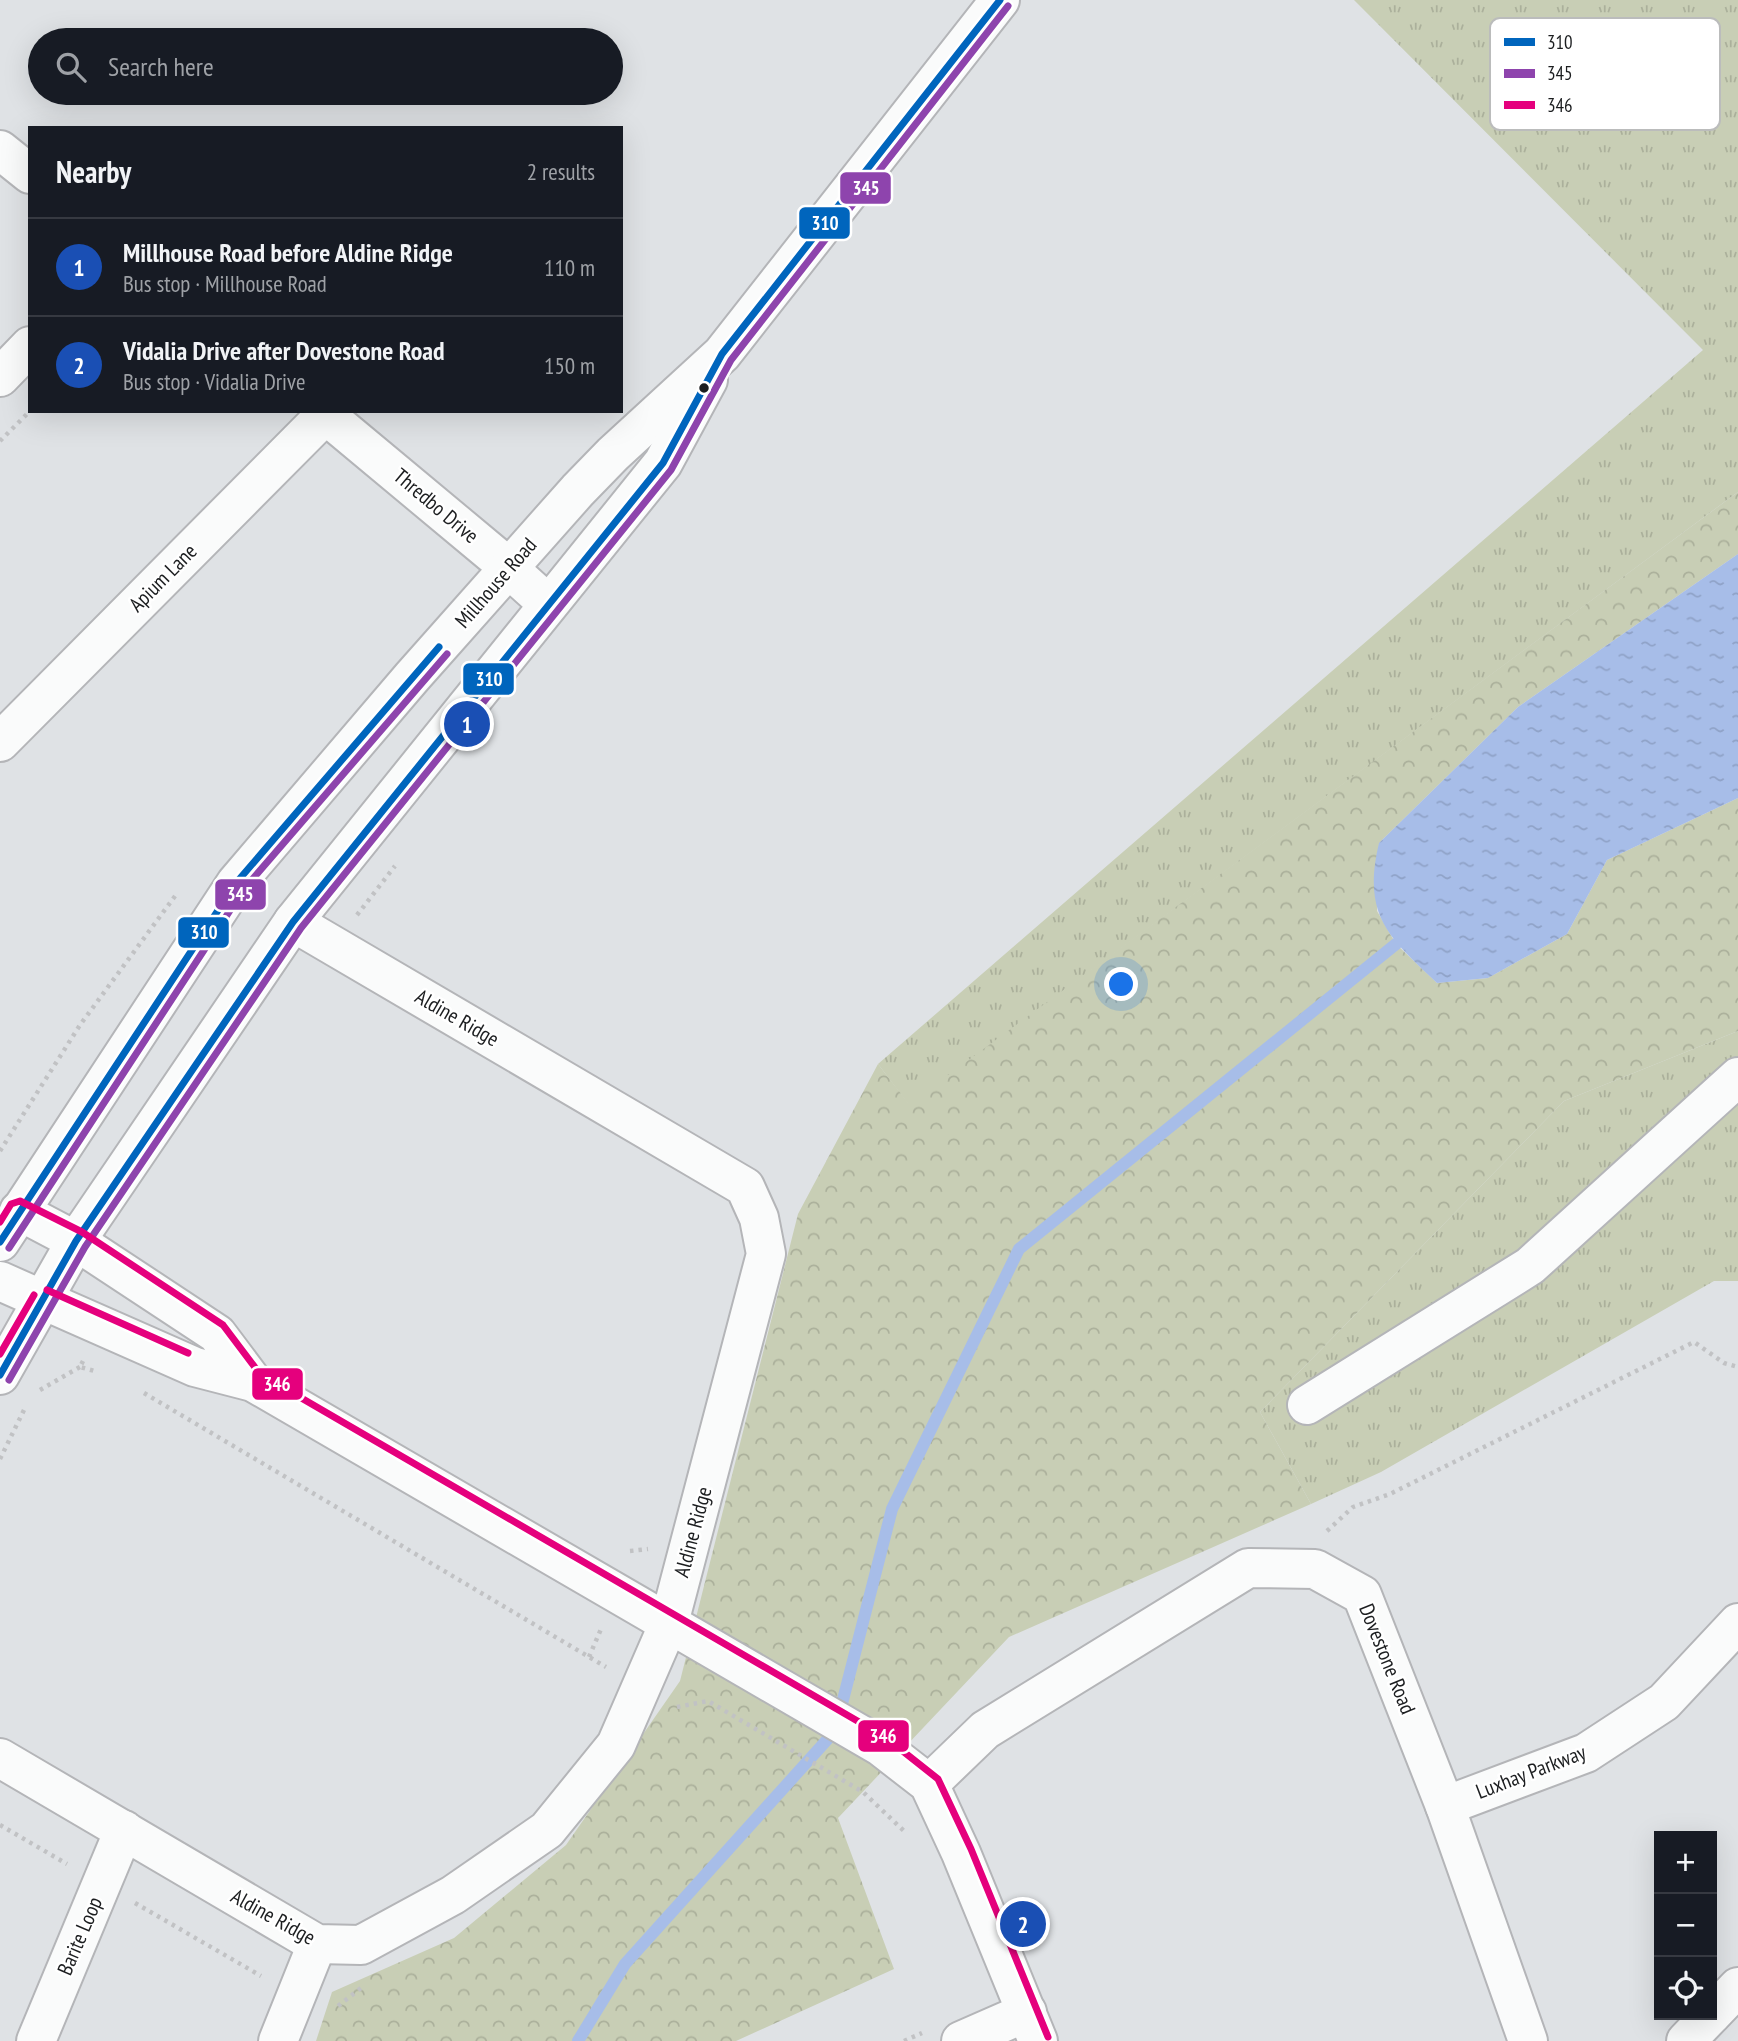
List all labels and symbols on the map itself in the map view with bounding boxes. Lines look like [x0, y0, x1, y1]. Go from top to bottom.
legend [1490, 18, 1720, 130]
text: 310 [1547, 30, 1573, 54]
text: 345 [1547, 61, 1573, 85]
text: 346 [1547, 93, 1573, 117]
line badge: 345 [839, 171, 892, 205]
text: 345 [852, 176, 880, 200]
line badge: 310 [798, 206, 851, 240]
text: 310 [811, 211, 839, 235]
unlabelled marker [697, 381, 711, 395]
street label: Thredbo Drive [388, 462, 484, 549]
street label: Millhouse Road [449, 532, 542, 633]
street label: Apium Lane [123, 538, 202, 617]
line badge: 310 [462, 662, 515, 696]
text: 310 [475, 667, 503, 691]
pin: 1 [444, 698, 490, 750]
line badge: 345 [214, 878, 267, 911]
text: 345 [226, 882, 254, 906]
line badge: 310 [177, 916, 230, 949]
text: 310 [190, 920, 218, 944]
your location [1104, 967, 1138, 1001]
street label: Aldine Ridge [411, 983, 504, 1052]
line badge: 346 [251, 1367, 304, 1401]
text: 346 [263, 1372, 291, 1396]
street label: Aldine Ridge [668, 1484, 718, 1580]
street label: Dovestone Road [1353, 1600, 1422, 1718]
line badge: 346 [857, 1719, 910, 1753]
text: 346 [869, 1724, 897, 1748]
street label: Luxhay Parkway [1472, 1738, 1590, 1805]
street label: Aldine Ridge [226, 1882, 320, 1951]
street label: Barite Loop [51, 1893, 108, 1979]
pin: 2 [1000, 1898, 1046, 1950]

